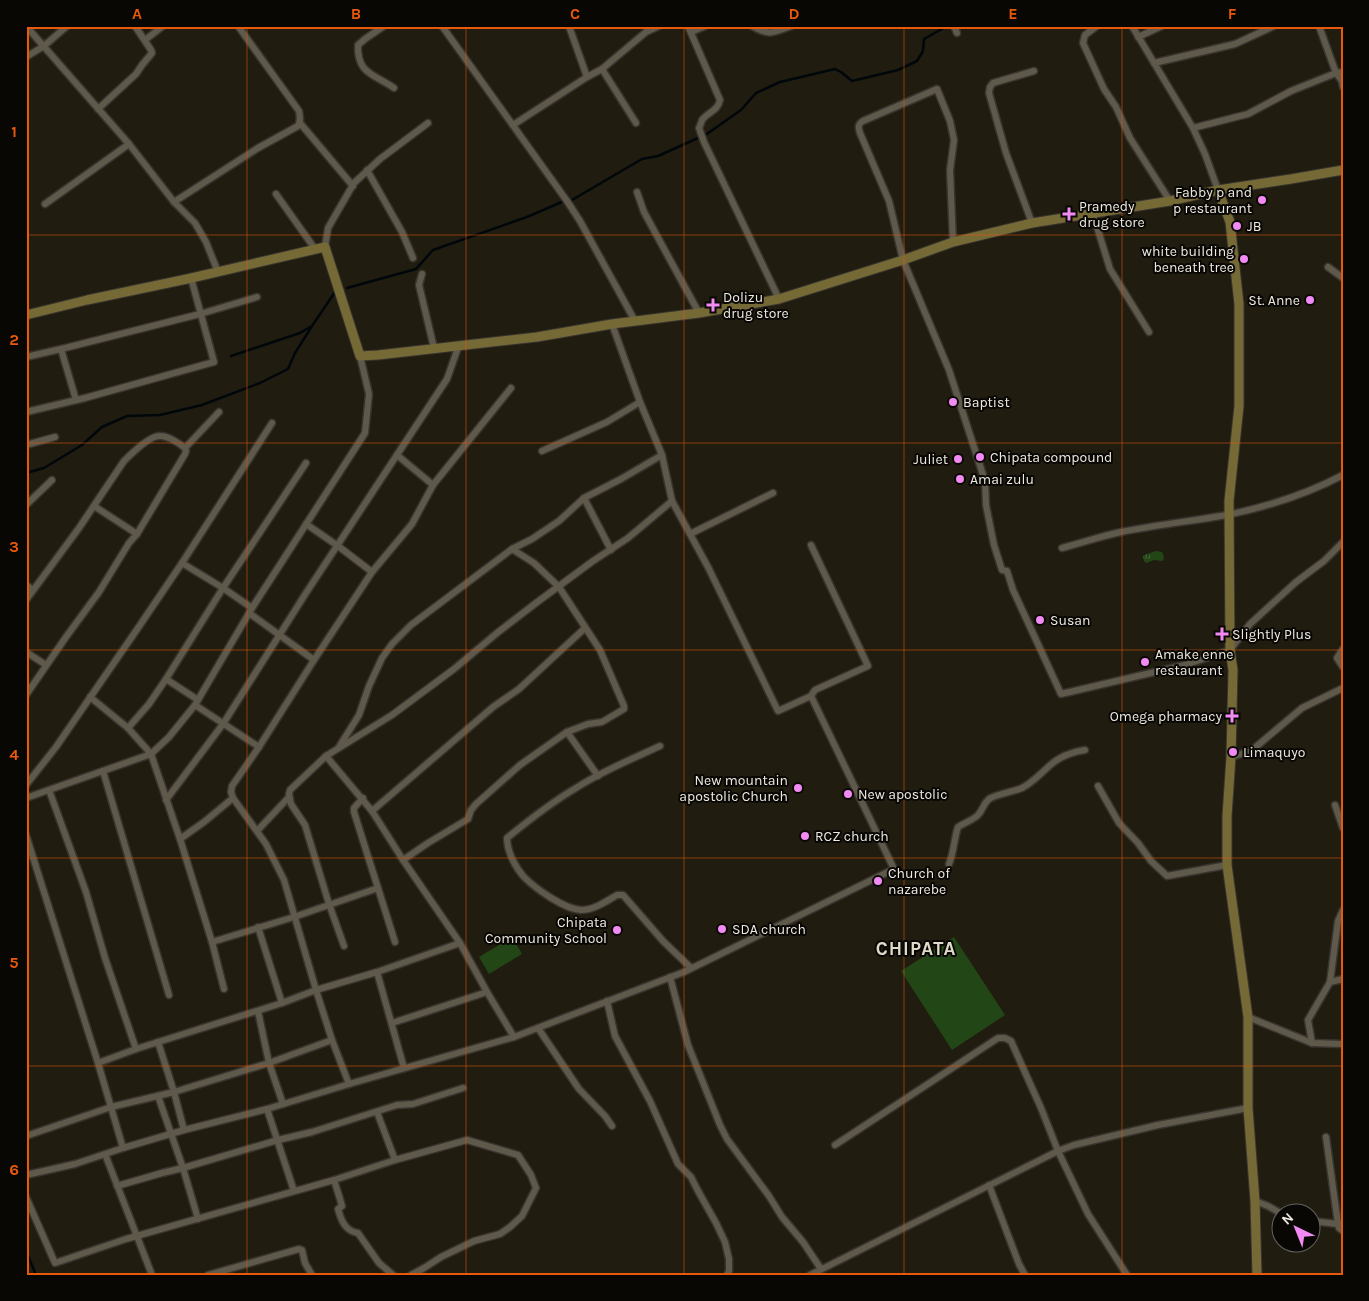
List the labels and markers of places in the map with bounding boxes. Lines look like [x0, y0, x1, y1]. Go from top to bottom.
place label: Fabby p and p restaurant [1173, 184, 1252, 217]
marker: Fabby p and p restaurant [1256, 194, 1268, 206]
place label: Pramedy drug store [1079, 198, 1145, 231]
marker: Pramedy drug store [1063, 208, 1075, 220]
place label: JB [1247, 218, 1261, 235]
marker: JB [1231, 220, 1243, 232]
place label: white building beneath tree [1142, 243, 1234, 276]
marker: white building beneath tree [1238, 253, 1250, 265]
place label: Dolizu drug store [723, 289, 789, 322]
place label: St. Anne [1248, 292, 1300, 309]
marker: St. Anne [1304, 294, 1316, 306]
marker: Dolizu drug store [707, 299, 719, 311]
place label: Baptist [963, 394, 1010, 411]
marker: Baptist [947, 396, 959, 408]
place label: Chipata compound [990, 449, 1112, 466]
place label: Juliet [913, 451, 948, 468]
marker: Chipata compound [974, 451, 986, 463]
marker: Juliet [952, 453, 964, 465]
place label: Amai zulu [970, 471, 1034, 488]
marker: Amai zulu [954, 473, 966, 485]
place label: Susan [1050, 612, 1090, 629]
marker: Susan [1034, 614, 1046, 626]
place label: Slightly Plus [1232, 626, 1311, 643]
marker: Slightly Plus [1216, 628, 1228, 640]
place label: Amake enne restaurant [1155, 646, 1234, 679]
marker: Amake enne restaurant [1139, 656, 1151, 668]
place label: Omega pharmacy [1110, 708, 1222, 725]
marker: Omega pharmacy [1226, 710, 1238, 722]
place label: Limaquyo [1243, 744, 1305, 761]
marker: Limaquyo [1227, 746, 1239, 758]
place label: New mountain apostolic Church [679, 772, 788, 805]
marker: New mountain apostolic Church [792, 782, 804, 794]
place label: New apostolic [858, 786, 947, 803]
marker: New apostolic [842, 788, 854, 800]
place label: RCZ church [815, 828, 889, 845]
marker: RCZ church [799, 830, 811, 842]
place label: Church of nazarebe [888, 865, 950, 898]
marker: Church of nazarebe [872, 875, 884, 887]
place label: Chipata Community School [485, 914, 607, 947]
place label: SDA church [732, 921, 806, 938]
marker: SDA church [716, 923, 728, 935]
marker: Chipata Community School [611, 924, 623, 936]

